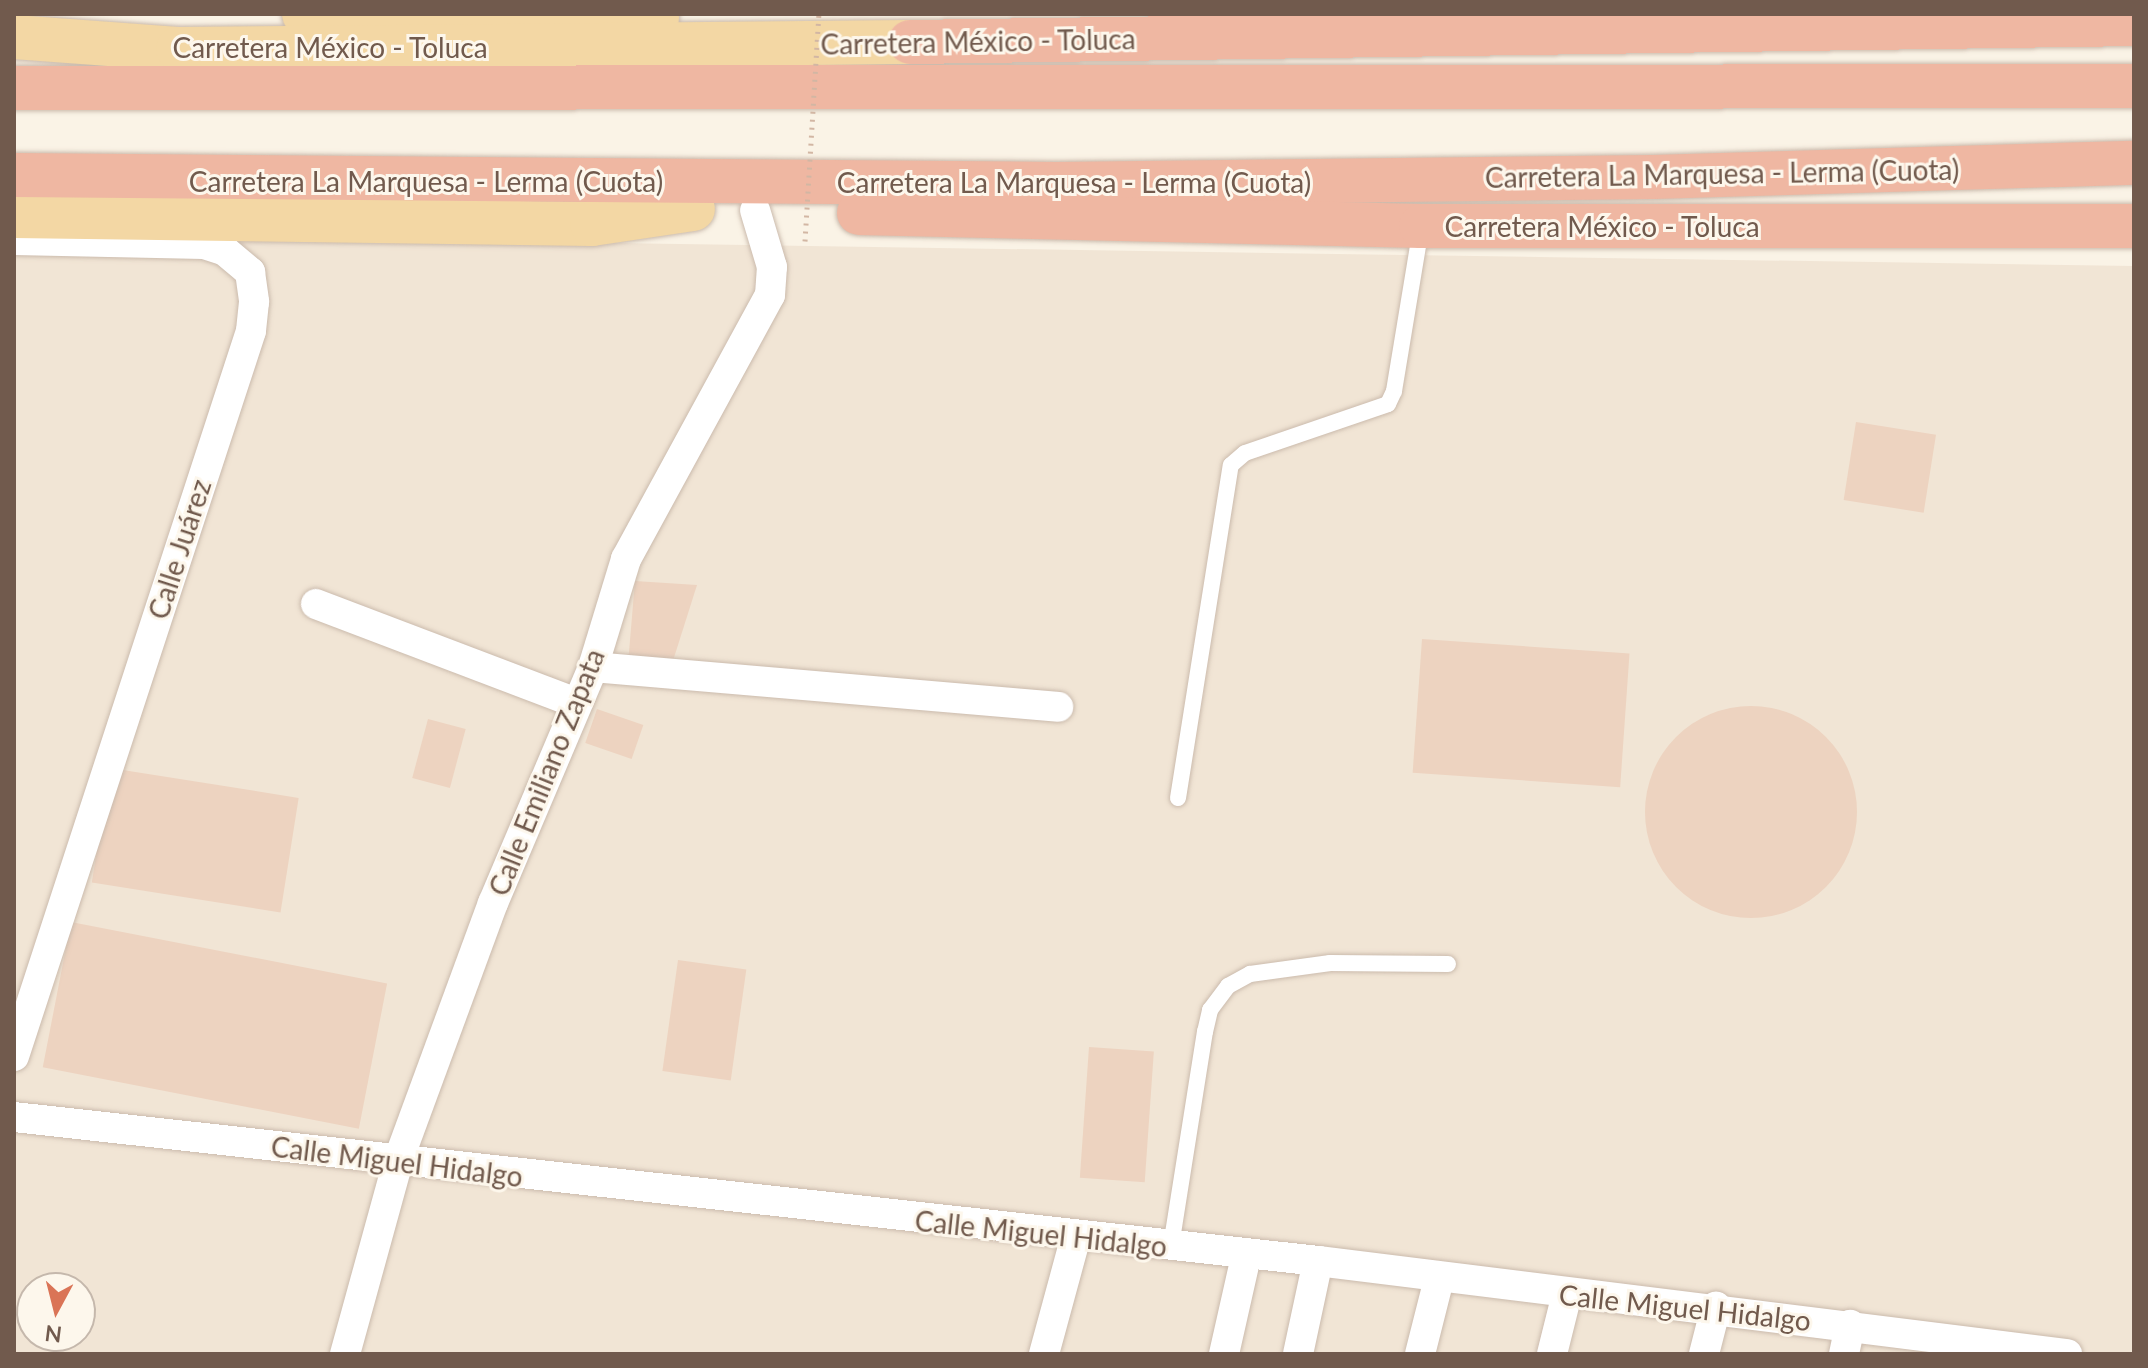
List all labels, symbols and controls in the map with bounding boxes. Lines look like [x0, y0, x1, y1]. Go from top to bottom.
street label: Carretera México - Toluca [820, 21, 1136, 61]
street label: Carretera México - Toluca [172, 30, 488, 64]
street label: Carretera La Marquesa - Lerma (Cuota) [1485, 152, 1959, 194]
street label: Carretera La Marquesa - Lerma (Cuota) [189, 164, 663, 198]
street label: Carretera La Marquesa - Lerma (Cuota) [837, 165, 1311, 199]
street label: Carretera México - Toluca [1444, 209, 1760, 243]
street label: Calle Juárez [140, 474, 218, 624]
street label: Calle Emiliano Zapata [481, 644, 611, 900]
street label: Calle Miguel Hidalgo [269, 1129, 525, 1193]
street label: Calle Miguel Hidalgo [913, 1203, 1169, 1263]
north arrow [16, 1272, 96, 1352]
street label: Calle Miguel Hidalgo [1557, 1277, 1813, 1337]
text: N [43, 1320, 63, 1349]

